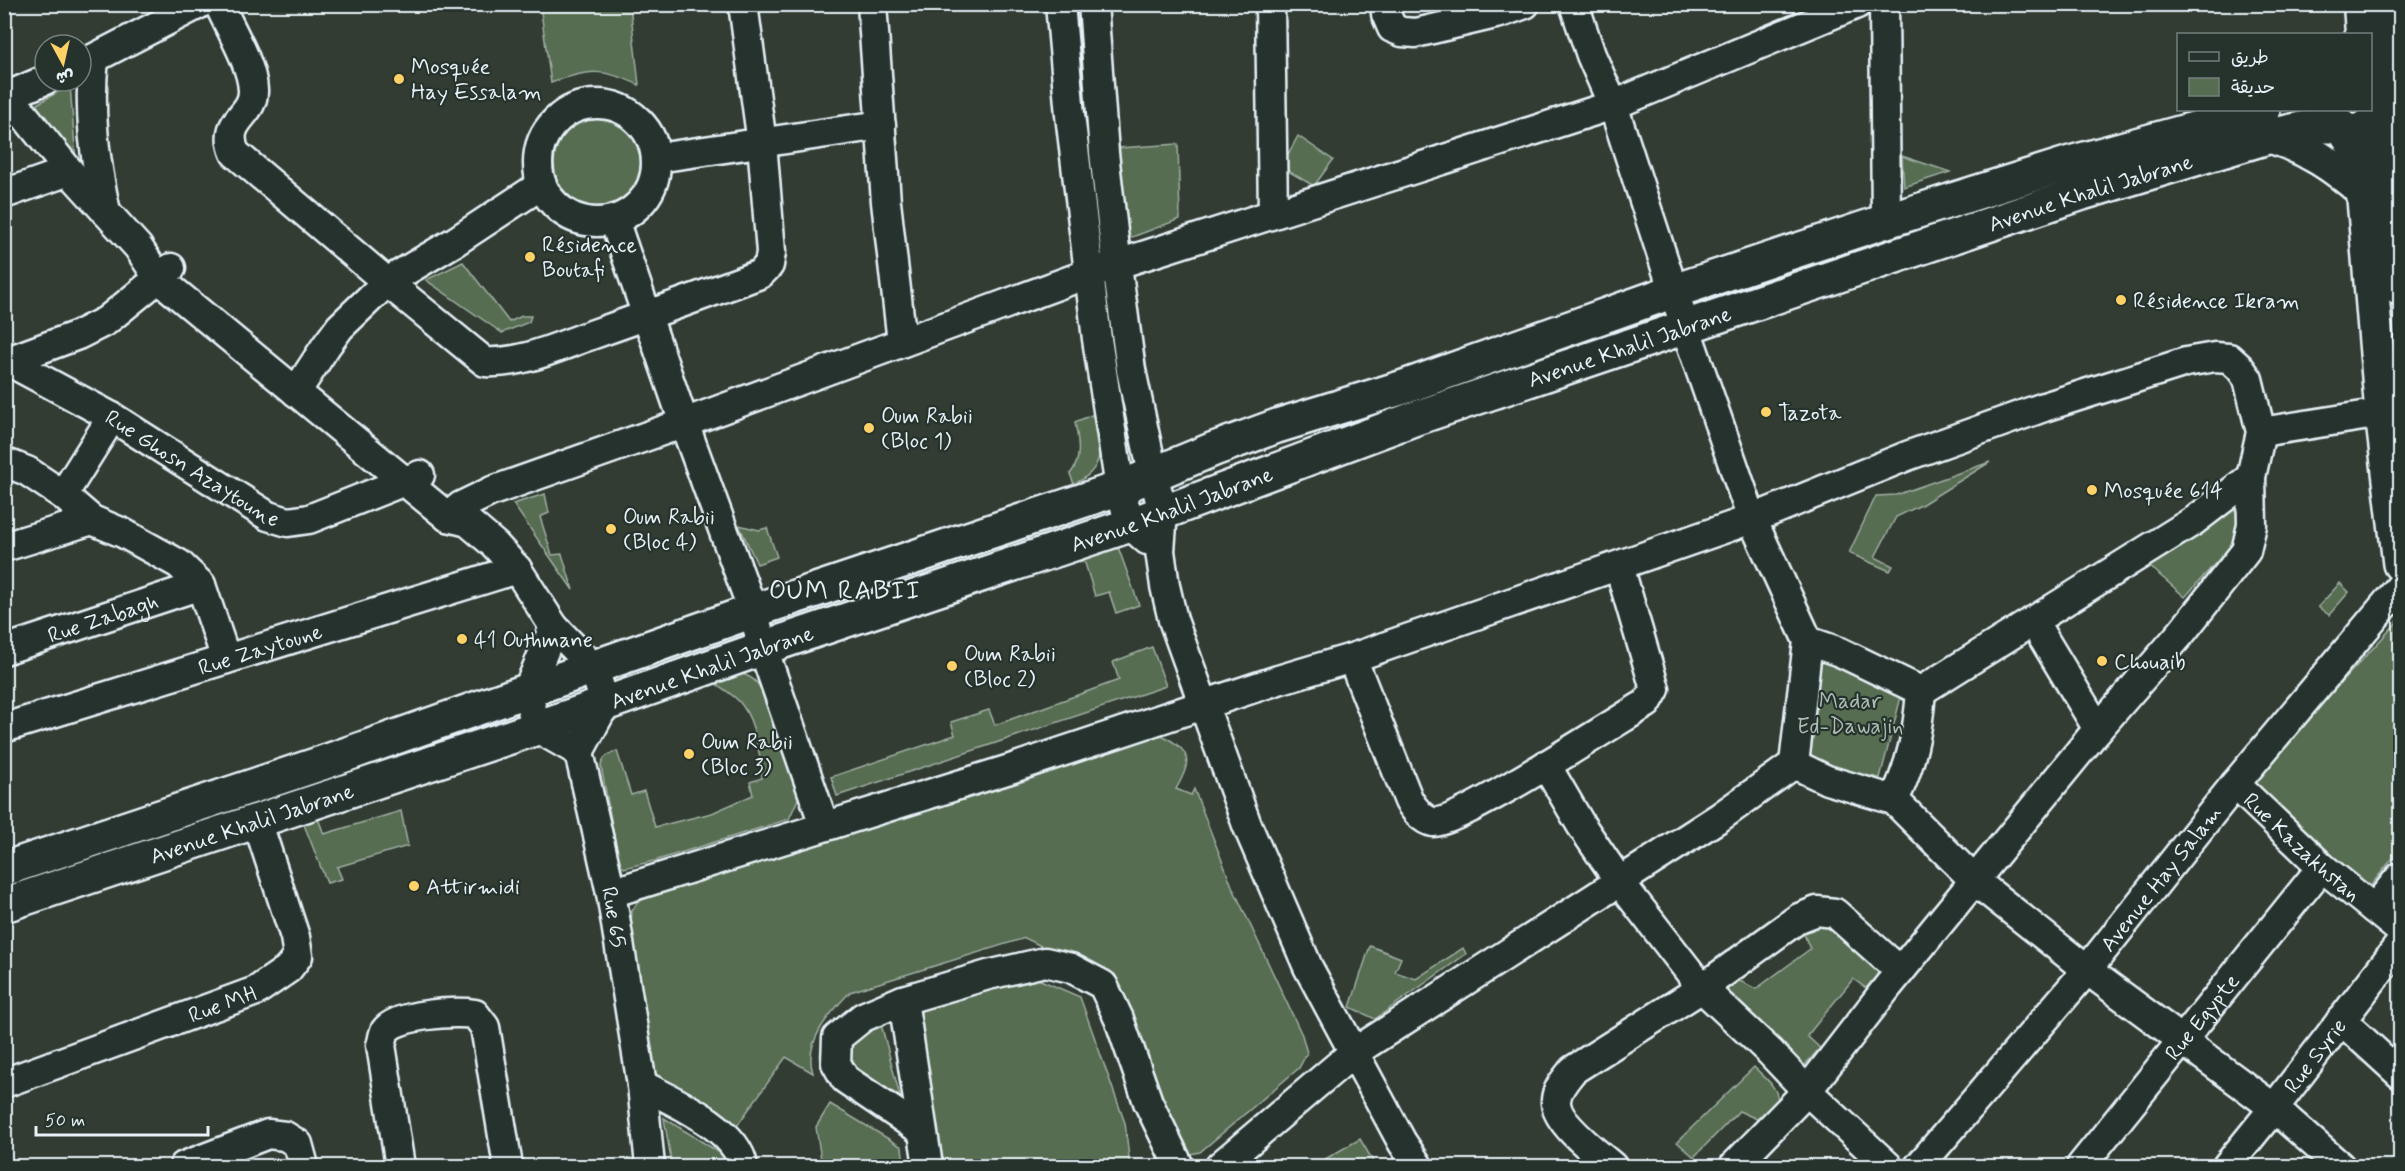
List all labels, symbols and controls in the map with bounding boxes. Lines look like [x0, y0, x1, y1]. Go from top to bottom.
north arrow [33, 33, 93, 93]
legend [2177, 33, 2372, 111]
text: طريق [2231, 46, 2269, 70]
place label: Mosquée Hay Essalam [411, 54, 542, 107]
text: ش [55, 65, 75, 88]
marker: Mosquée Hay Essalam [392, 72, 406, 86]
text: حديقة [2231, 76, 2275, 100]
street label: Avenue Khalil Jabrane [1985, 148, 2197, 240]
place label: Résidence Boutafi [542, 232, 637, 285]
marker: Résidence Boutafi [523, 250, 537, 264]
place label: Résidence Ikram [2133, 288, 2300, 316]
marker: Résidence Ikram [2114, 293, 2128, 307]
street label: Avenue Khalil Jabrane [1525, 300, 1735, 395]
place label: Tazota [1778, 400, 1842, 428]
place label: Oum Rabii (Bloc 1) [881, 403, 973, 456]
street label: Rue Ghosn Azaytoune [99, 404, 282, 535]
marker: Tazota [1759, 405, 1773, 419]
marker: Oum Rabii (Bloc 1) [862, 421, 876, 435]
street label: Avenue Khalil Jabrane [1067, 461, 1277, 560]
place label: Mosquée 614 [2104, 478, 2223, 506]
marker: Mosquée 614 [2085, 483, 2099, 497]
place label: Oum Rabii (Bloc 4) [623, 504, 715, 557]
marker: Oum Rabii (Bloc 4) [604, 522, 618, 536]
district label: OUM RABII [769, 575, 921, 609]
street label: Rue Zabagh [44, 588, 162, 651]
street label: Rue Zaytoune [195, 618, 326, 683]
street label: Avenue Khalil Jabrane [607, 620, 818, 717]
place label: 41 Outhmane [474, 627, 593, 655]
marker: 41 Outhmane [455, 632, 469, 646]
place label: Oum Rabii (Bloc 2) [964, 641, 1056, 694]
place label: Chouaib [2114, 649, 2186, 677]
marker: Chouaib [2095, 654, 2109, 668]
marker: Oum Rabii (Bloc 2) [945, 659, 959, 673]
park label: Madar Ed-Dawajin [1797, 688, 1903, 741]
place label: Oum Rabii (Bloc 3) [701, 729, 793, 782]
marker: Oum Rabii (Bloc 3) [682, 747, 696, 761]
street label: Avenue Khalil Jabrane [147, 778, 358, 872]
street label: Rue Kazakhstan [2236, 787, 2366, 909]
street label: Avenue Hay Salam [2095, 800, 2229, 958]
place label: Attirmidi [426, 874, 520, 902]
marker: Attirmidi [407, 879, 421, 893]
street label: Rue 65 [594, 884, 632, 950]
street label: Rue Egypte [2159, 968, 2247, 1067]
street label: Rue MH [185, 980, 260, 1030]
street label: Rue Syrie [2278, 1013, 2354, 1100]
scale bar [36, 1099, 208, 1137]
text: 50 m [45, 1109, 85, 1133]

